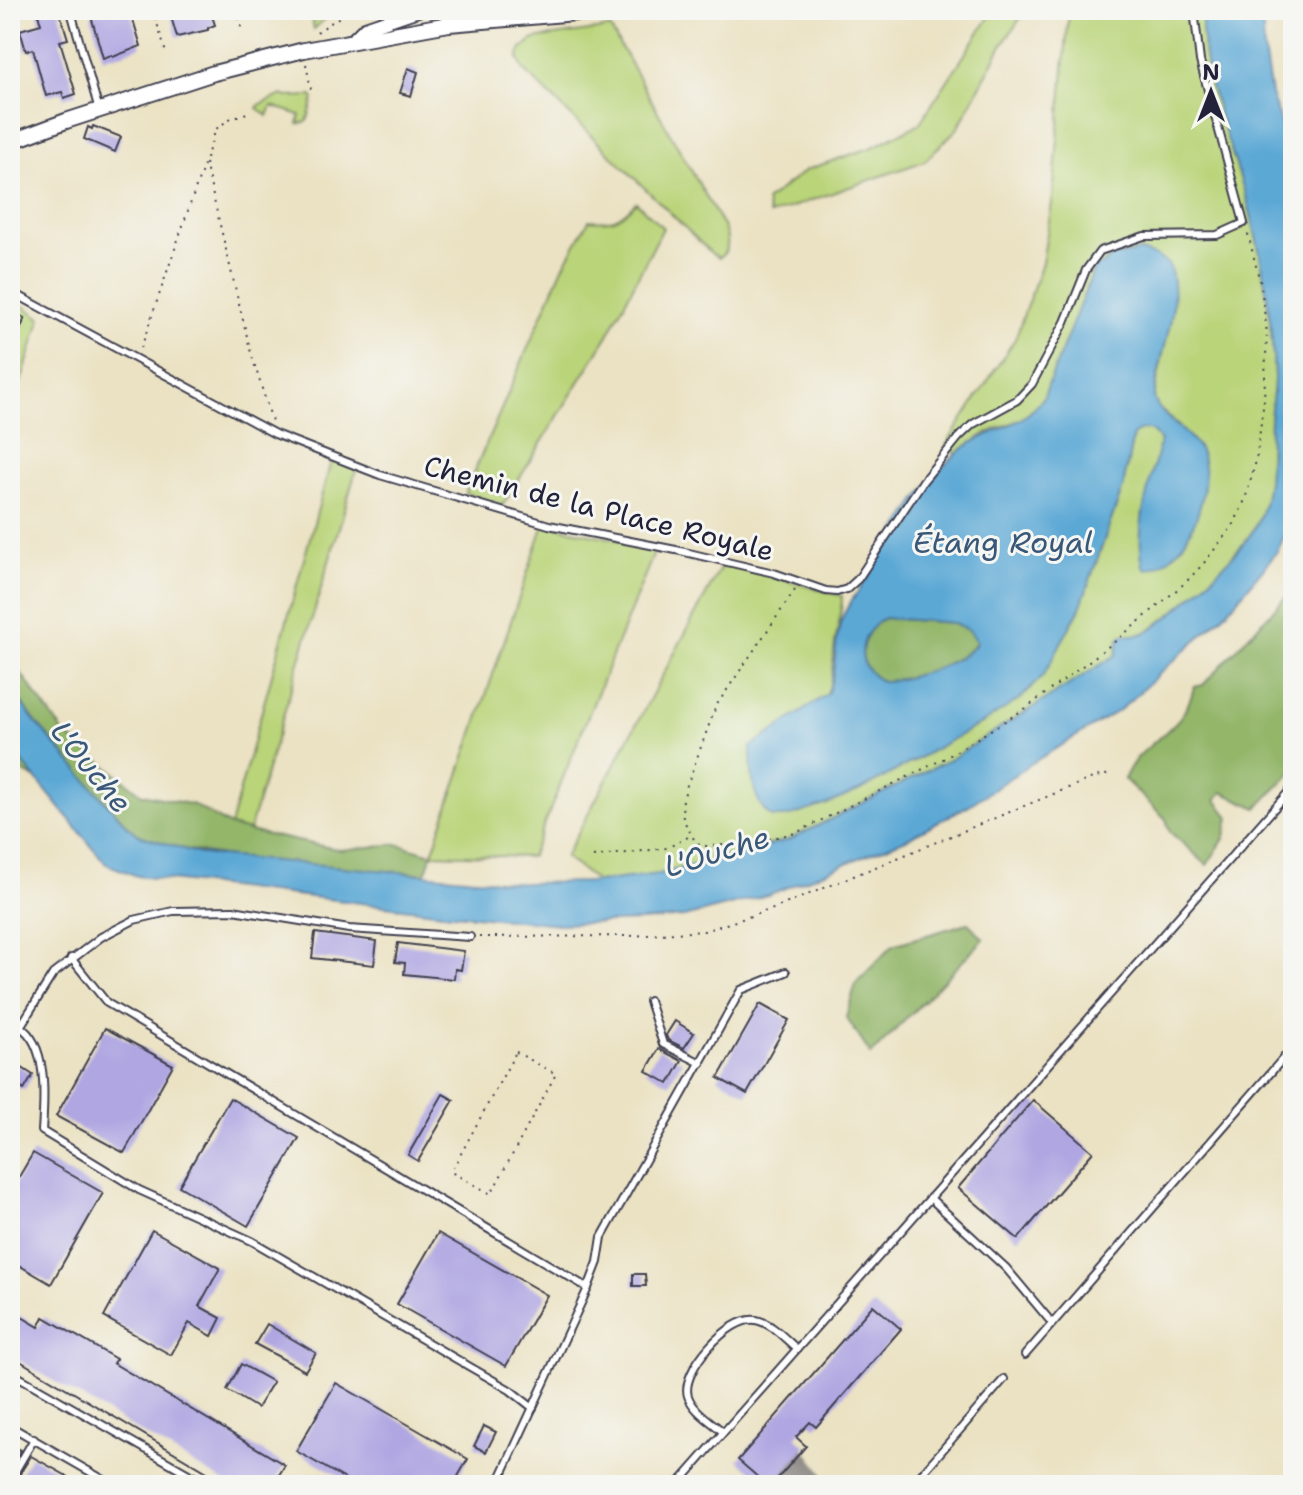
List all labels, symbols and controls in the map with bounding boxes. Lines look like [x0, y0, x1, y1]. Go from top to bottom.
north arrow [1171, 52, 1251, 132]
text: N [1202, 58, 1220, 87]
street label: Chemin de la Place Royale [420, 446, 778, 570]
water label: Étang Royal [913, 522, 1093, 563]
water label: L'Ouche [41, 712, 141, 822]
water label: L'Ouche [659, 816, 775, 887]

